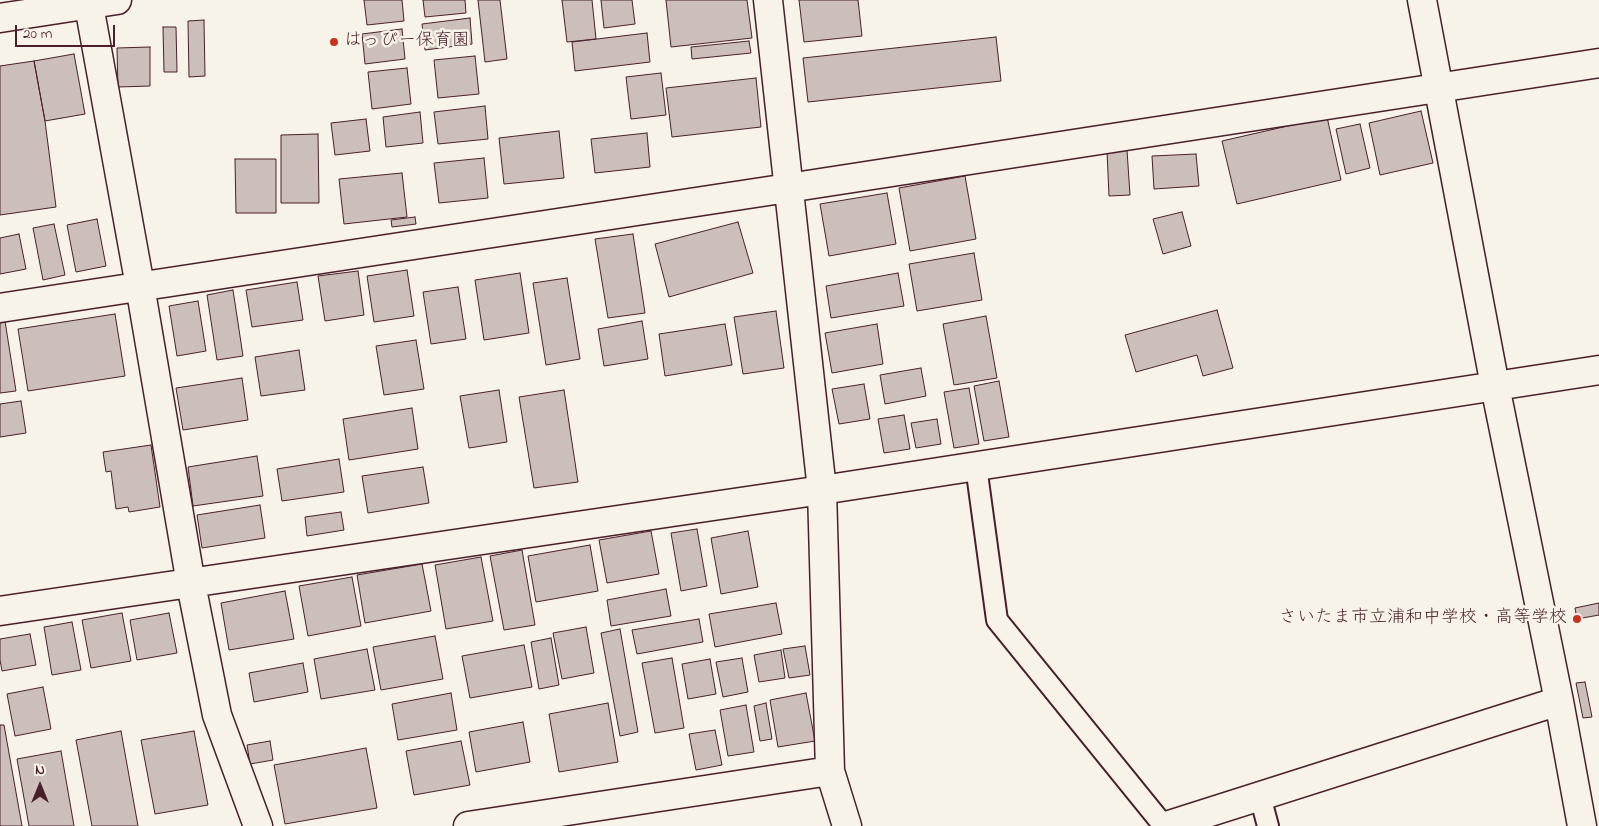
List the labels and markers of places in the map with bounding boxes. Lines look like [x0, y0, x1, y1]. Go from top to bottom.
place label: はっぴー保育園 [344, 31, 470, 53]
marker: はっぴー保育園 [328, 36, 340, 48]
place label: さいたま市立浦和中学校・高等学校 [1279, 608, 1567, 630]
marker: さいたま市立浦和中学校・高等学校 [1571, 613, 1583, 625]

